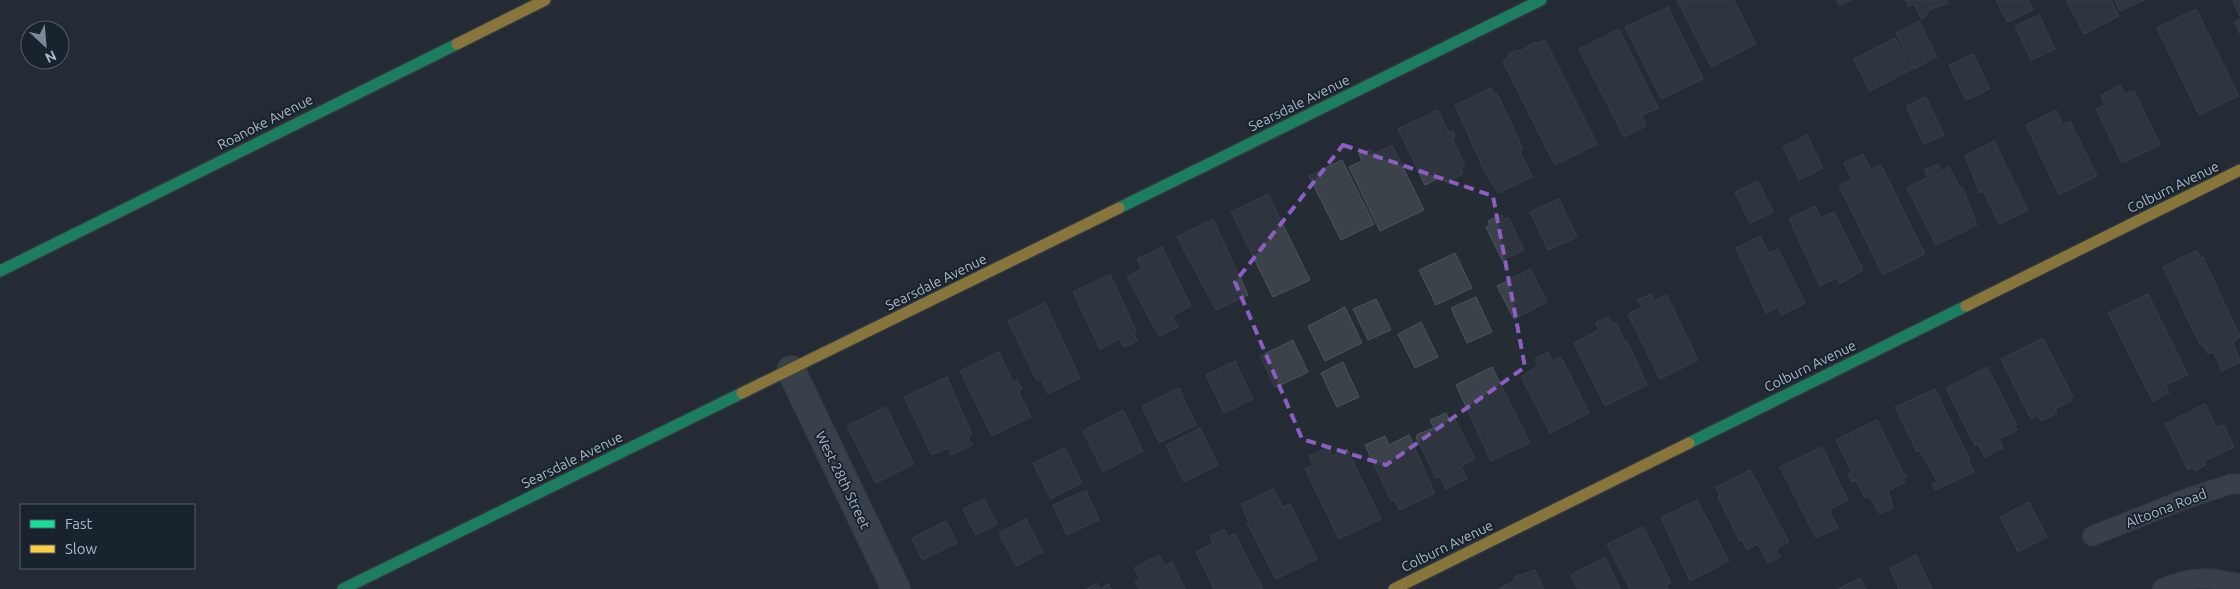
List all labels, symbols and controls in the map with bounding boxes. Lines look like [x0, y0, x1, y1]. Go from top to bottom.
north arrow [20, 20, 70, 70]
text: N [42, 47, 59, 66]
street label: Searsdale Avenue [1246, 72, 1352, 134]
street label: Roanoke Avenue [214, 91, 316, 153]
street label: Colburn Avenue [2124, 158, 2222, 216]
street label: Searsdale Avenue [883, 251, 989, 313]
street label: Colburn Avenue [1761, 337, 1859, 395]
street label: West 28th Street [812, 428, 874, 532]
street label: Searsdale Avenue [519, 429, 625, 491]
street label: Altoona Road [2123, 485, 2209, 531]
legend [20, 504, 195, 569]
text: Fast [65, 515, 93, 532]
street label: Colburn Avenue [1398, 517, 1496, 575]
text: Slow [65, 540, 98, 557]

